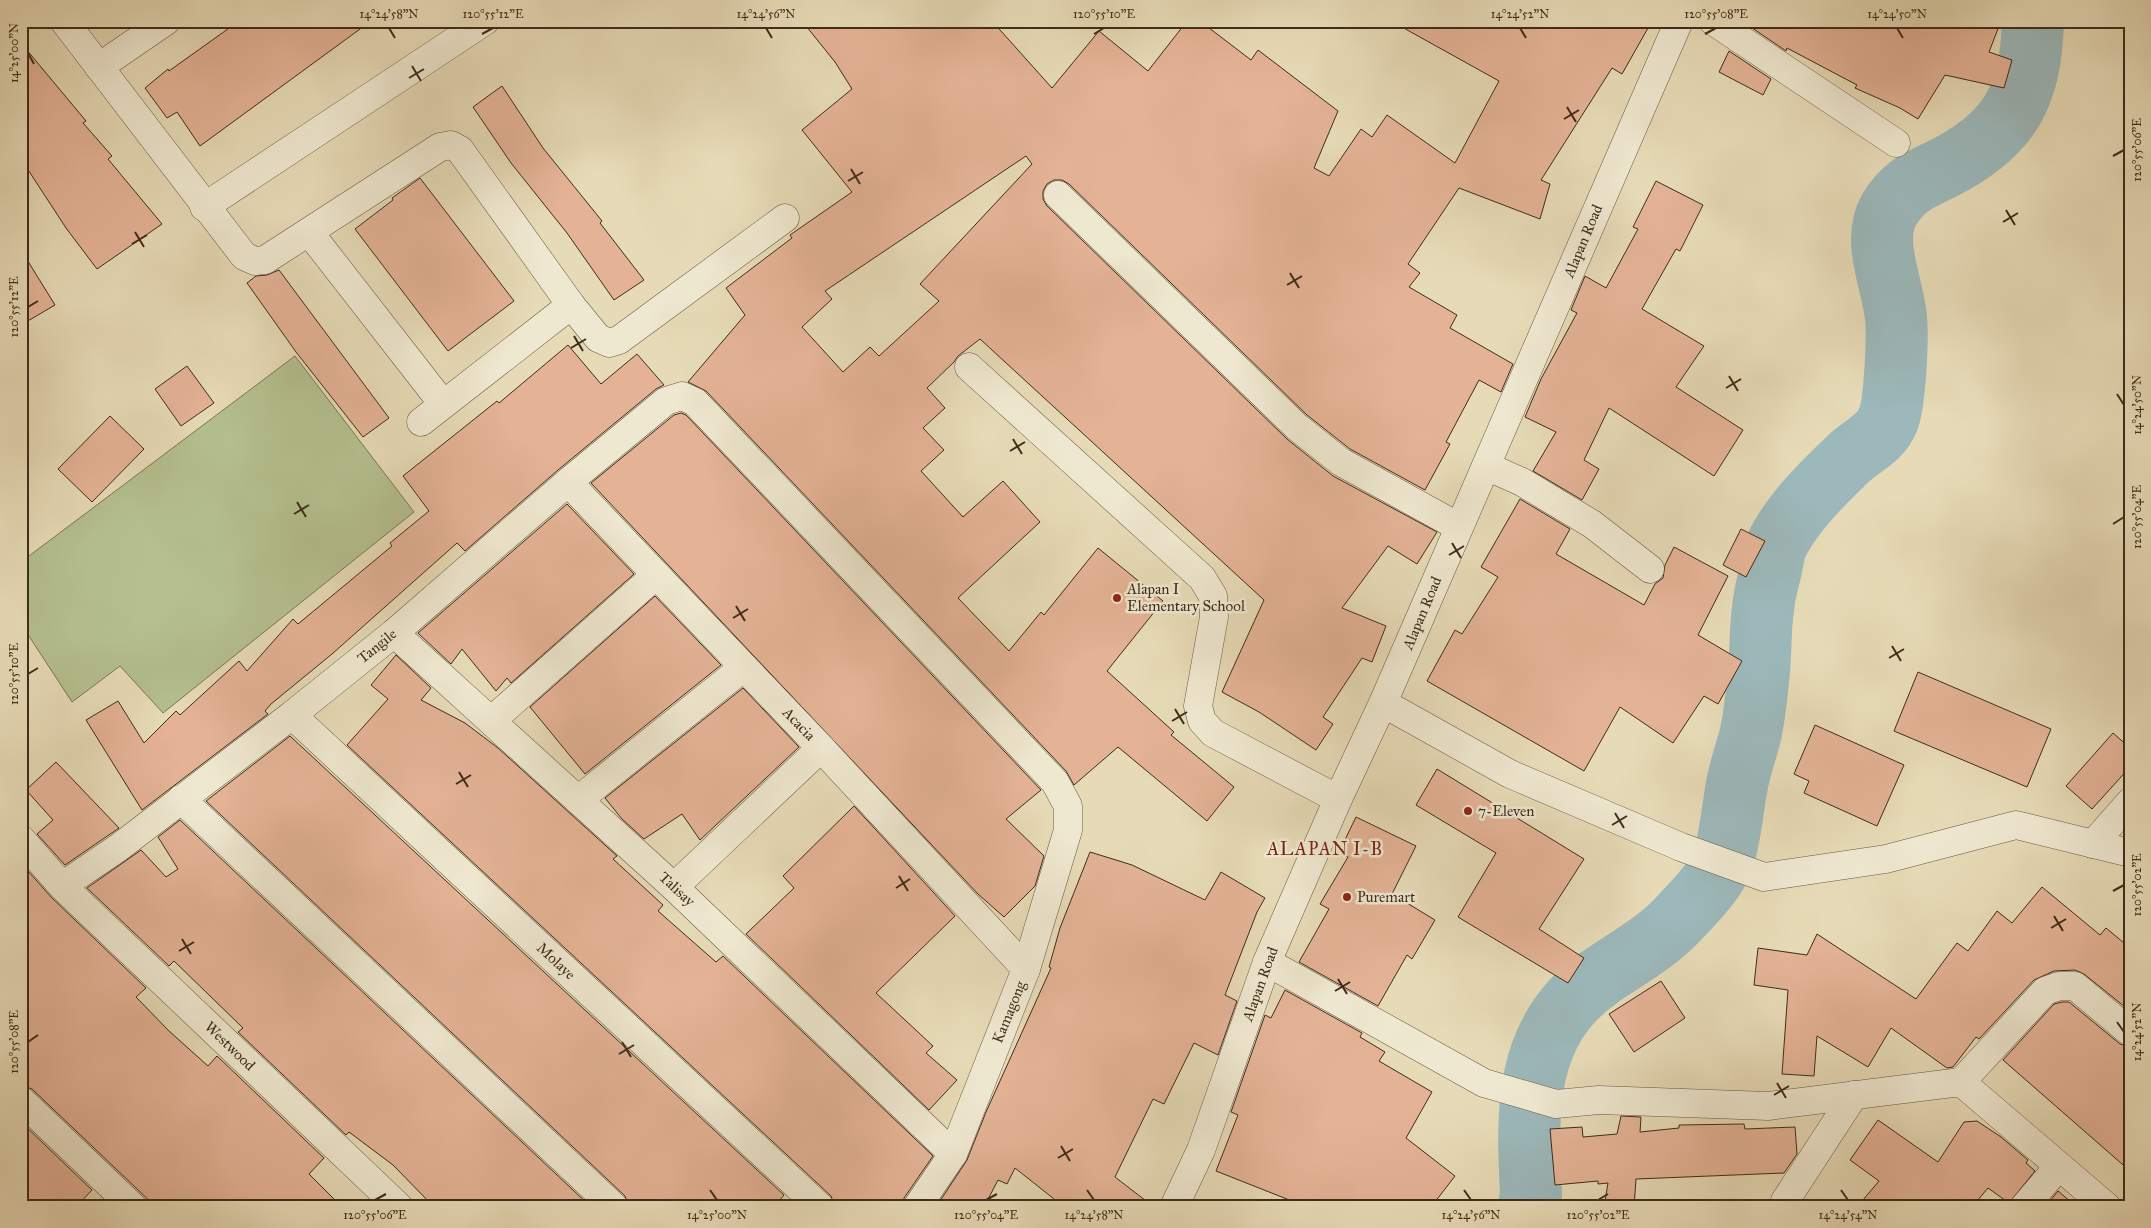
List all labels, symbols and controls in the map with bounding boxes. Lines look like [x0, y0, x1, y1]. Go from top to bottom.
text: 14°24'58"N [359, 7, 419, 21]
text: 120°55'12"E [463, 7, 524, 21]
text: 14°24'56"N [737, 7, 795, 21]
text: 120°55'10"E [1073, 7, 1135, 21]
text: 14°24'52"N [1491, 7, 1549, 21]
text: 120°55'08"E [1684, 7, 1748, 21]
text: 14°24'50"N [1867, 7, 1927, 21]
text: 14°25'00"N [7, 23, 21, 83]
text: 120°55'06"E [2130, 118, 2144, 182]
street label: Alapan Road [1559, 201, 1607, 281]
text: 120°55'12"E [7, 276, 21, 337]
text: 14°24'50"N [2130, 375, 2144, 435]
text: 120°55'04"E [2130, 485, 2144, 549]
street label: Alapan Road [1398, 573, 1446, 653]
place label: Alapan I Elementary School [1126, 580, 1246, 615]
marker: Alapan I Elementary School [1111, 592, 1123, 604]
street label: Tangile [354, 625, 400, 667]
text: 120°55'10"E [7, 643, 21, 705]
street label: Acacia [778, 703, 820, 745]
place label: 7-Eleven [1478, 802, 1534, 820]
marker: 7-Eleven [1462, 805, 1474, 817]
district label: ALAPAN I-B [1266, 838, 1383, 860]
text: 120°55'02"E [2130, 853, 2144, 917]
street label: Talisay [655, 868, 699, 911]
place label: Puremart [1357, 888, 1416, 906]
marker: Puremart [1341, 891, 1353, 903]
street label: Molaye [533, 939, 579, 983]
street label: Alapan Road [1238, 944, 1282, 1025]
street label: Kamagong [988, 977, 1030, 1046]
text: 14°24'52"N [2130, 1003, 2144, 1061]
text: 120°55'08"E [7, 1010, 21, 1074]
street label: Westwood [201, 1018, 259, 1075]
text: 120°55'06"E [343, 1208, 407, 1222]
text: 14°25'00"N [687, 1208, 747, 1222]
text: 120°55'04"E [954, 1208, 1018, 1222]
text: 14°24'58"N [1064, 1208, 1124, 1222]
text: 14°24'56"N [1442, 1208, 1500, 1222]
text: 120°55'02"E [1566, 1208, 1630, 1222]
text: 14°24'54"N [1818, 1208, 1878, 1222]

